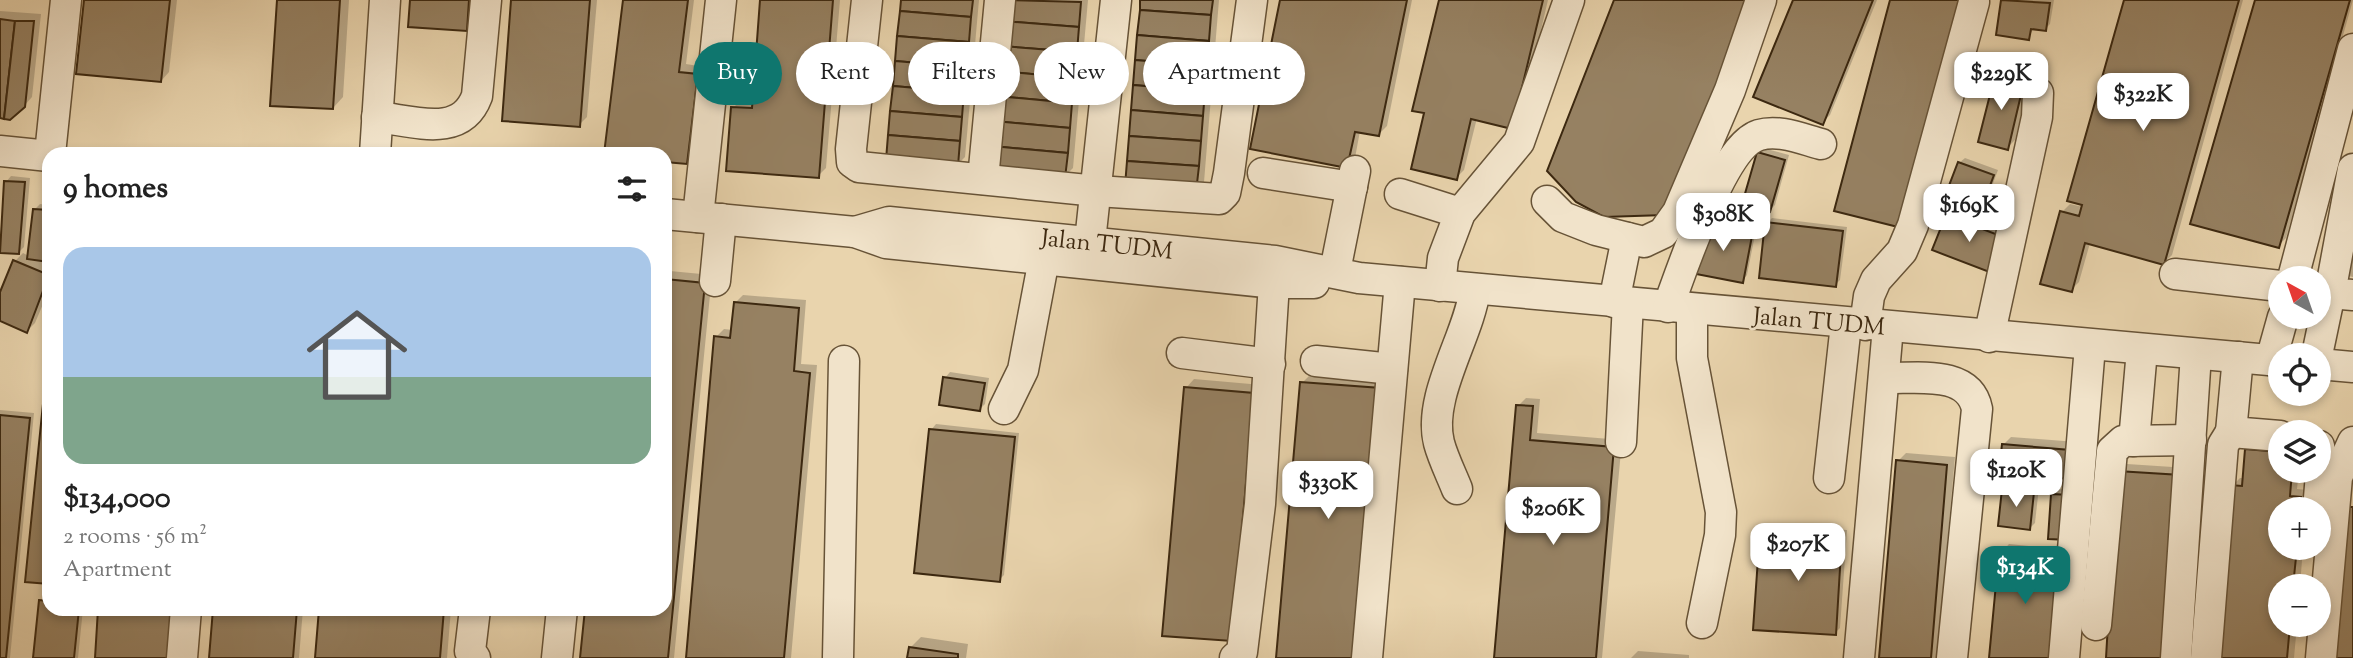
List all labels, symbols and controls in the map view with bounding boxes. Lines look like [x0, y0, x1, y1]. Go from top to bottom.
chip: Buy [693, 42, 782, 105]
chip: Rent [796, 42, 894, 105]
chip: Filters [908, 42, 1020, 105]
chip: New [1034, 42, 1129, 105]
chip: Apartment [1143, 42, 1305, 105]
pin: $229K [1952, 52, 2050, 112]
text: $229K [1970, 58, 2032, 91]
pin: $322K [2094, 74, 2192, 133]
text: $322K [2113, 79, 2173, 112]
text: 9 homes [63, 168, 168, 211]
icon: filters [613, 170, 651, 208]
pin: $169K [1920, 184, 2018, 244]
text: $169K [1939, 190, 1999, 223]
pin: $308K [1674, 194, 1772, 253]
text: $308K [1692, 199, 1754, 232]
street label: Jalan TUDM [1037, 222, 1174, 270]
north arrow [2268, 266, 2331, 329]
map controls [2268, 266, 2331, 637]
icon: home [294, 292, 420, 418]
street label: Jalan TUDM [1749, 300, 1886, 346]
button: locate [2268, 343, 2331, 406]
button: layers [2268, 420, 2331, 483]
pin: $120K [1967, 449, 2065, 509]
text: $120K [1986, 455, 2046, 488]
pin: $330K [1279, 462, 1377, 521]
text: $330K [1298, 467, 1358, 500]
text: $134,000 [63, 478, 171, 521]
pin: $206K [1504, 488, 1602, 547]
text: $206K [1521, 493, 1585, 526]
button: + [2268, 497, 2331, 560]
text: 2 rooms · 56 m² [63, 521, 207, 554]
pin: $207K [1749, 524, 1847, 583]
text: $207K [1766, 529, 1830, 562]
pin: $134K [1976, 546, 2074, 606]
text: $134K [1996, 552, 2054, 585]
text: Apartment [63, 554, 172, 587]
button: − [2268, 574, 2331, 637]

